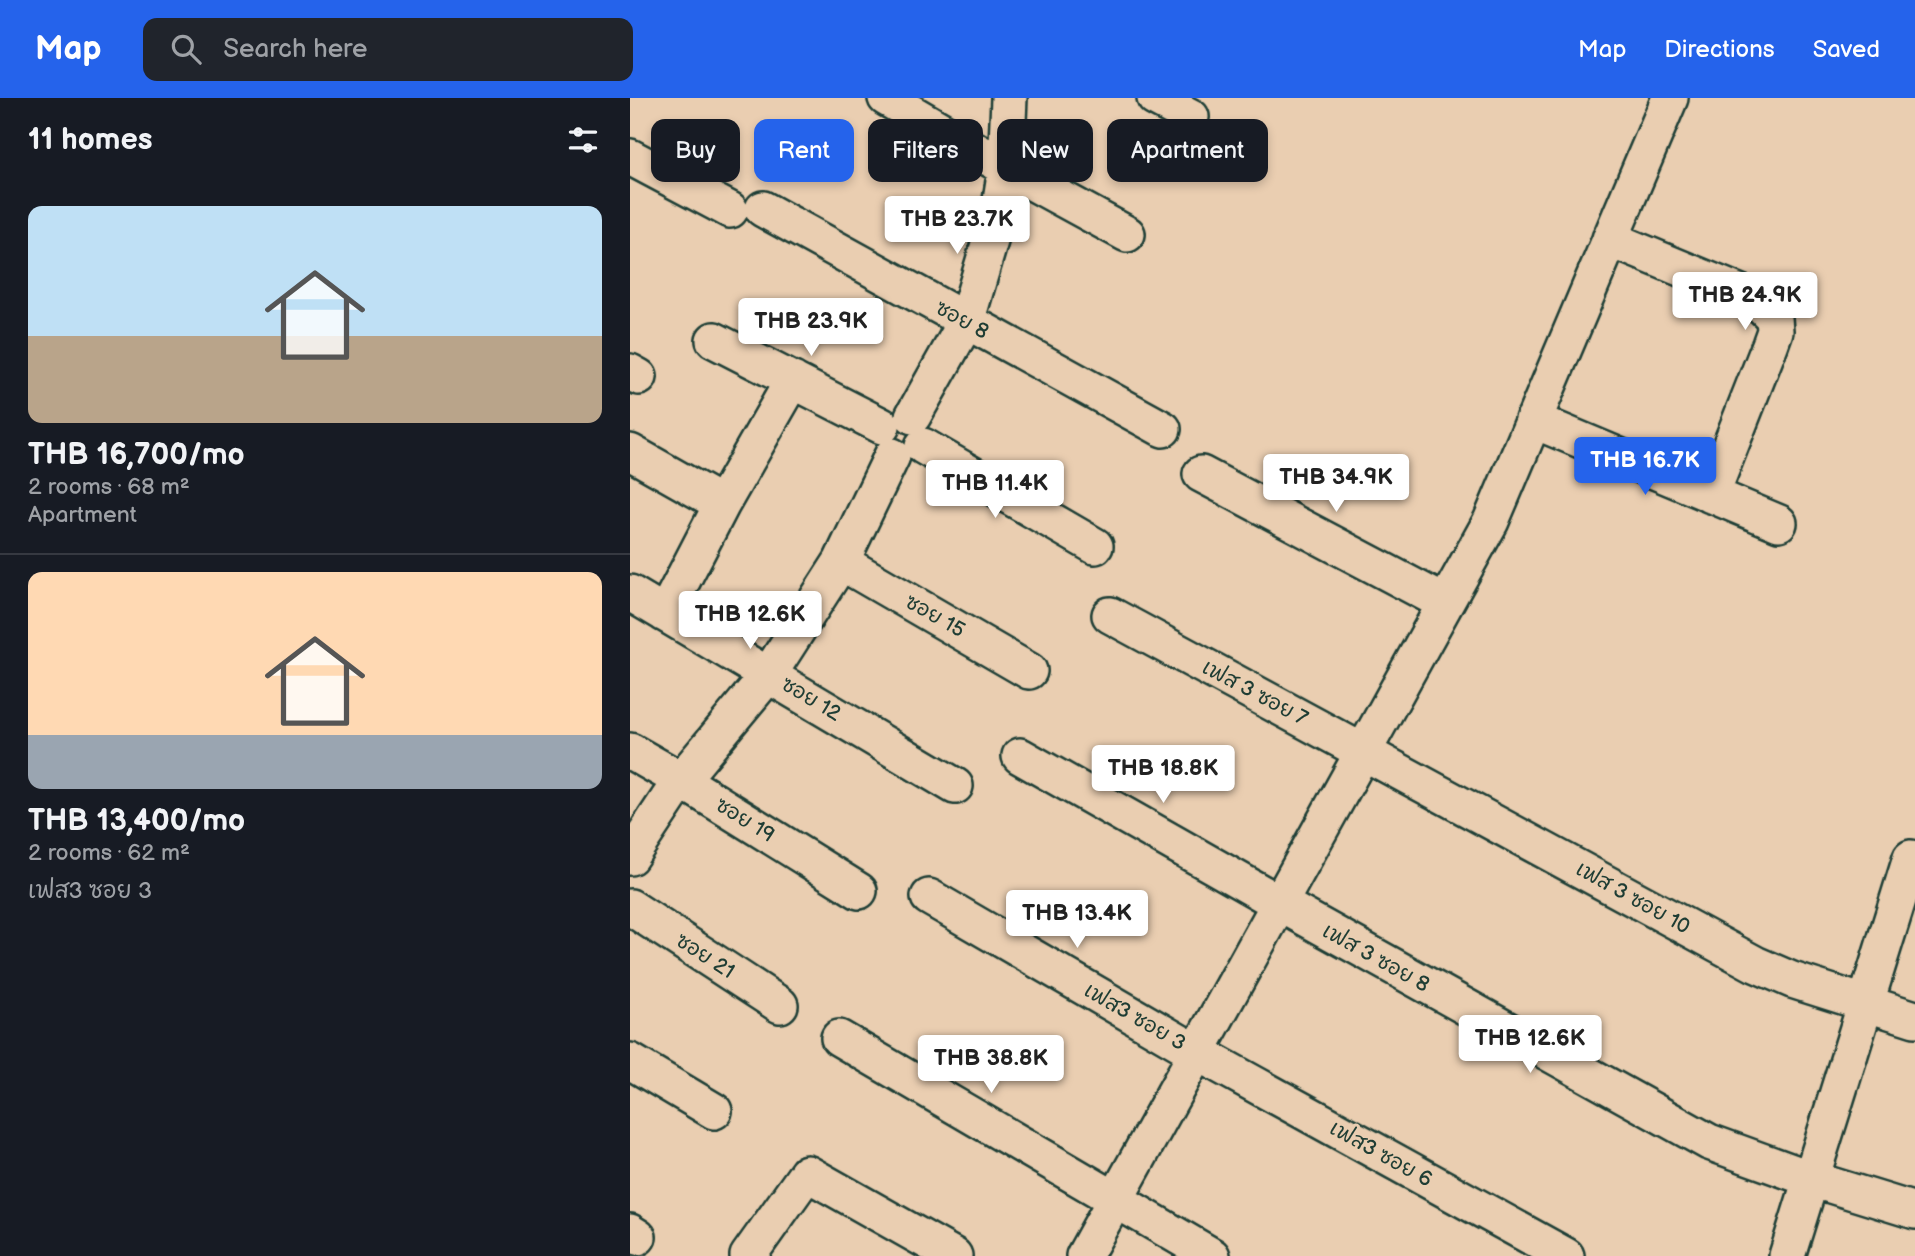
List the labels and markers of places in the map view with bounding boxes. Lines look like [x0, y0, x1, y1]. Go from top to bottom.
pin: THB 23.7K [877, 197, 1037, 256]
pin: THB 24.9K [1665, 272, 1825, 332]
pin: THB 23.9K [731, 299, 891, 358]
pin: THB 16.7K [1565, 438, 1725, 497]
pin: THB 34.9K [1256, 454, 1416, 514]
pin: THB 11.4K [915, 460, 1075, 520]
pin: THB 12.6K [670, 592, 830, 651]
pin: THB 18.8K [1083, 746, 1243, 805]
pin: THB 13.4K [997, 890, 1157, 950]
pin: THB 12.6K [1450, 1016, 1610, 1075]
pin: THB 38.8K [911, 1035, 1071, 1095]

